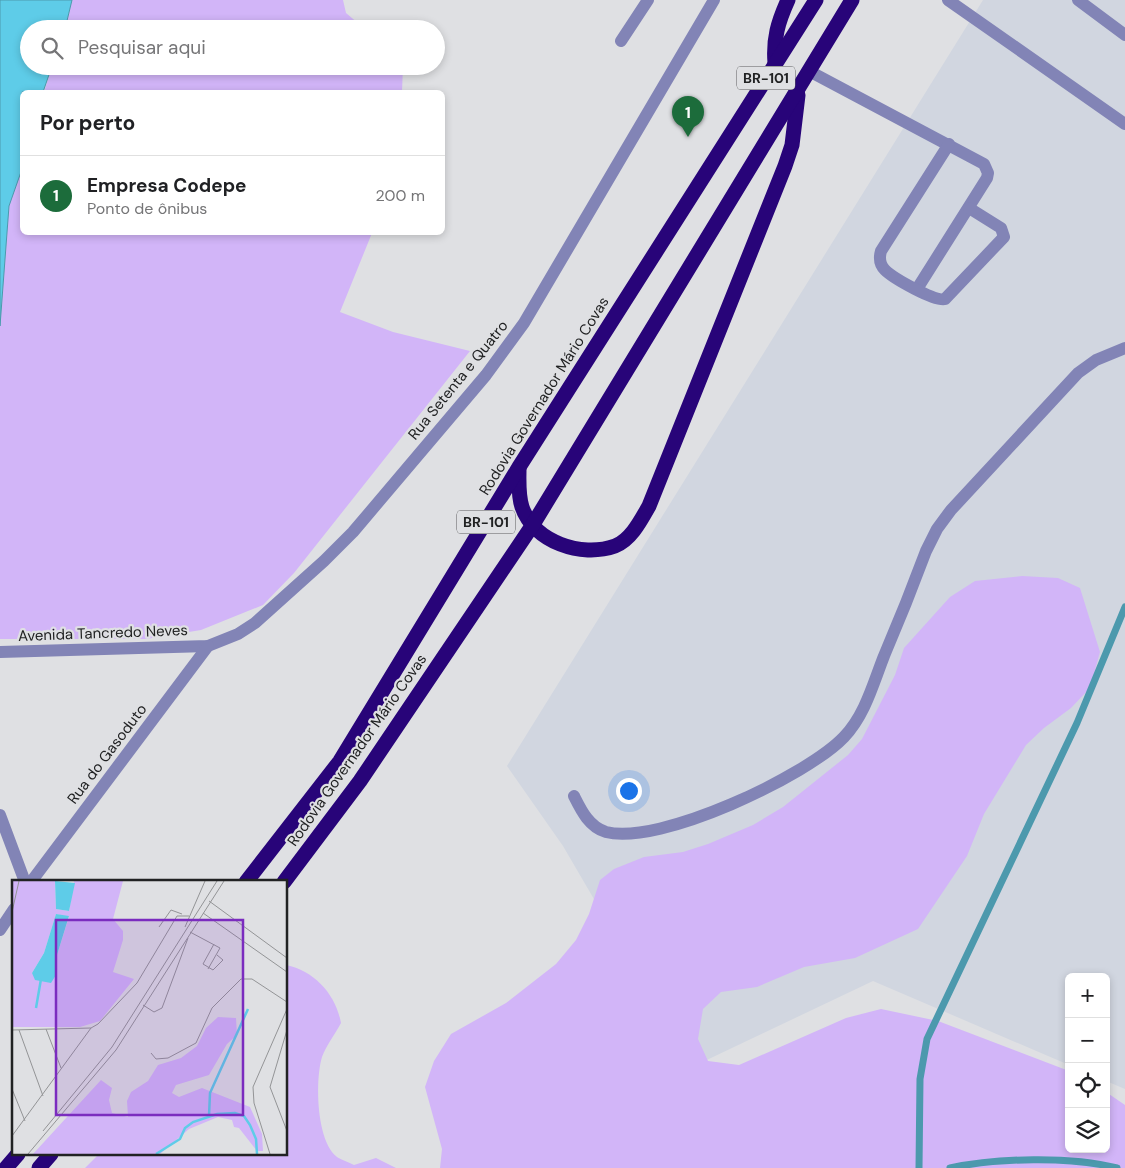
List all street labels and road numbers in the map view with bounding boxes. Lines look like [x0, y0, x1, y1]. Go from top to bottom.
road number: BR-101 [737, 66, 795, 90]
street label: Rodovia Governador Mário Covas [474, 293, 614, 499]
street label: Rua Setenta e Quatro [404, 316, 512, 444]
road number: BR-101 [457, 511, 515, 534]
street label: Avenida Tancredo Neves [18, 620, 188, 646]
street label: Rodovia Governador Mário Covas [283, 650, 431, 850]
street label: Rua do Gasoduto [63, 700, 151, 808]

